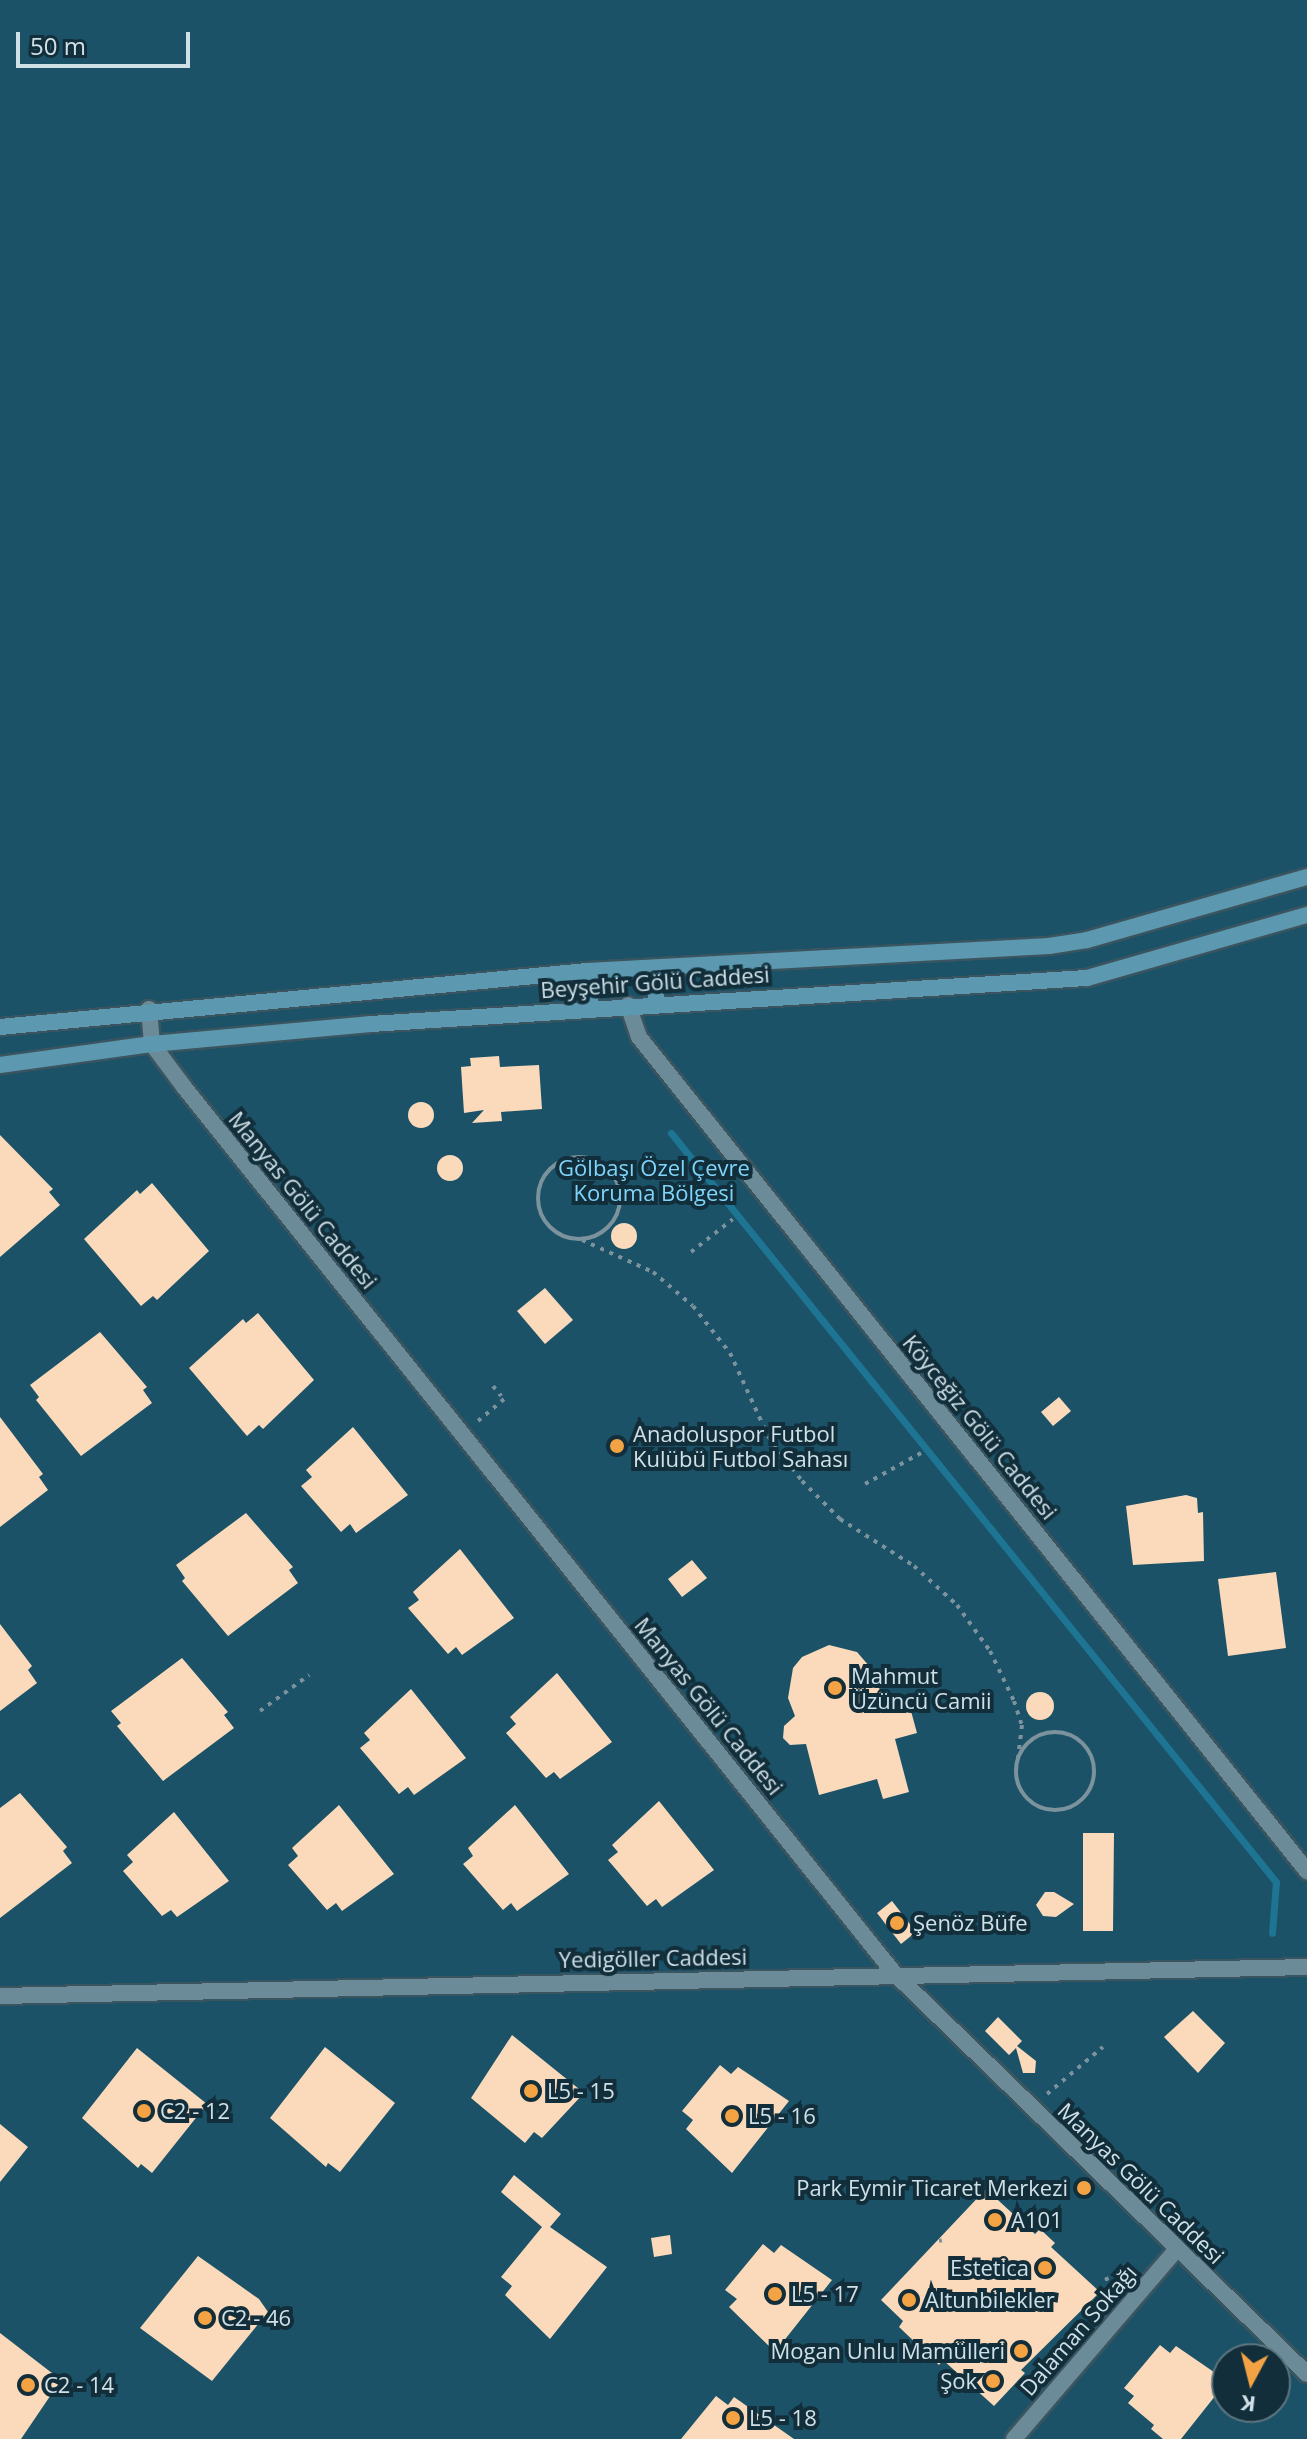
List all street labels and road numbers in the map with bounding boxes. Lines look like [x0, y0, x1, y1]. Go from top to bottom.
street label: Beyşehir Gölü Caddesi [540, 961, 770, 1003]
street label: Manyas Gölü Caddesi [223, 1106, 383, 1294]
street label: Köyceğiz Gölü Caddesi [898, 1330, 1062, 1524]
street label: Manyas Gölü Caddesi [629, 1612, 789, 1800]
street label: Yedigöller Caddesi [559, 1943, 747, 1973]
street label: Manyas Gölü Caddesi [1053, 2097, 1229, 2269]
street label: Dalaman Sokağı [1014, 2259, 1142, 2401]

